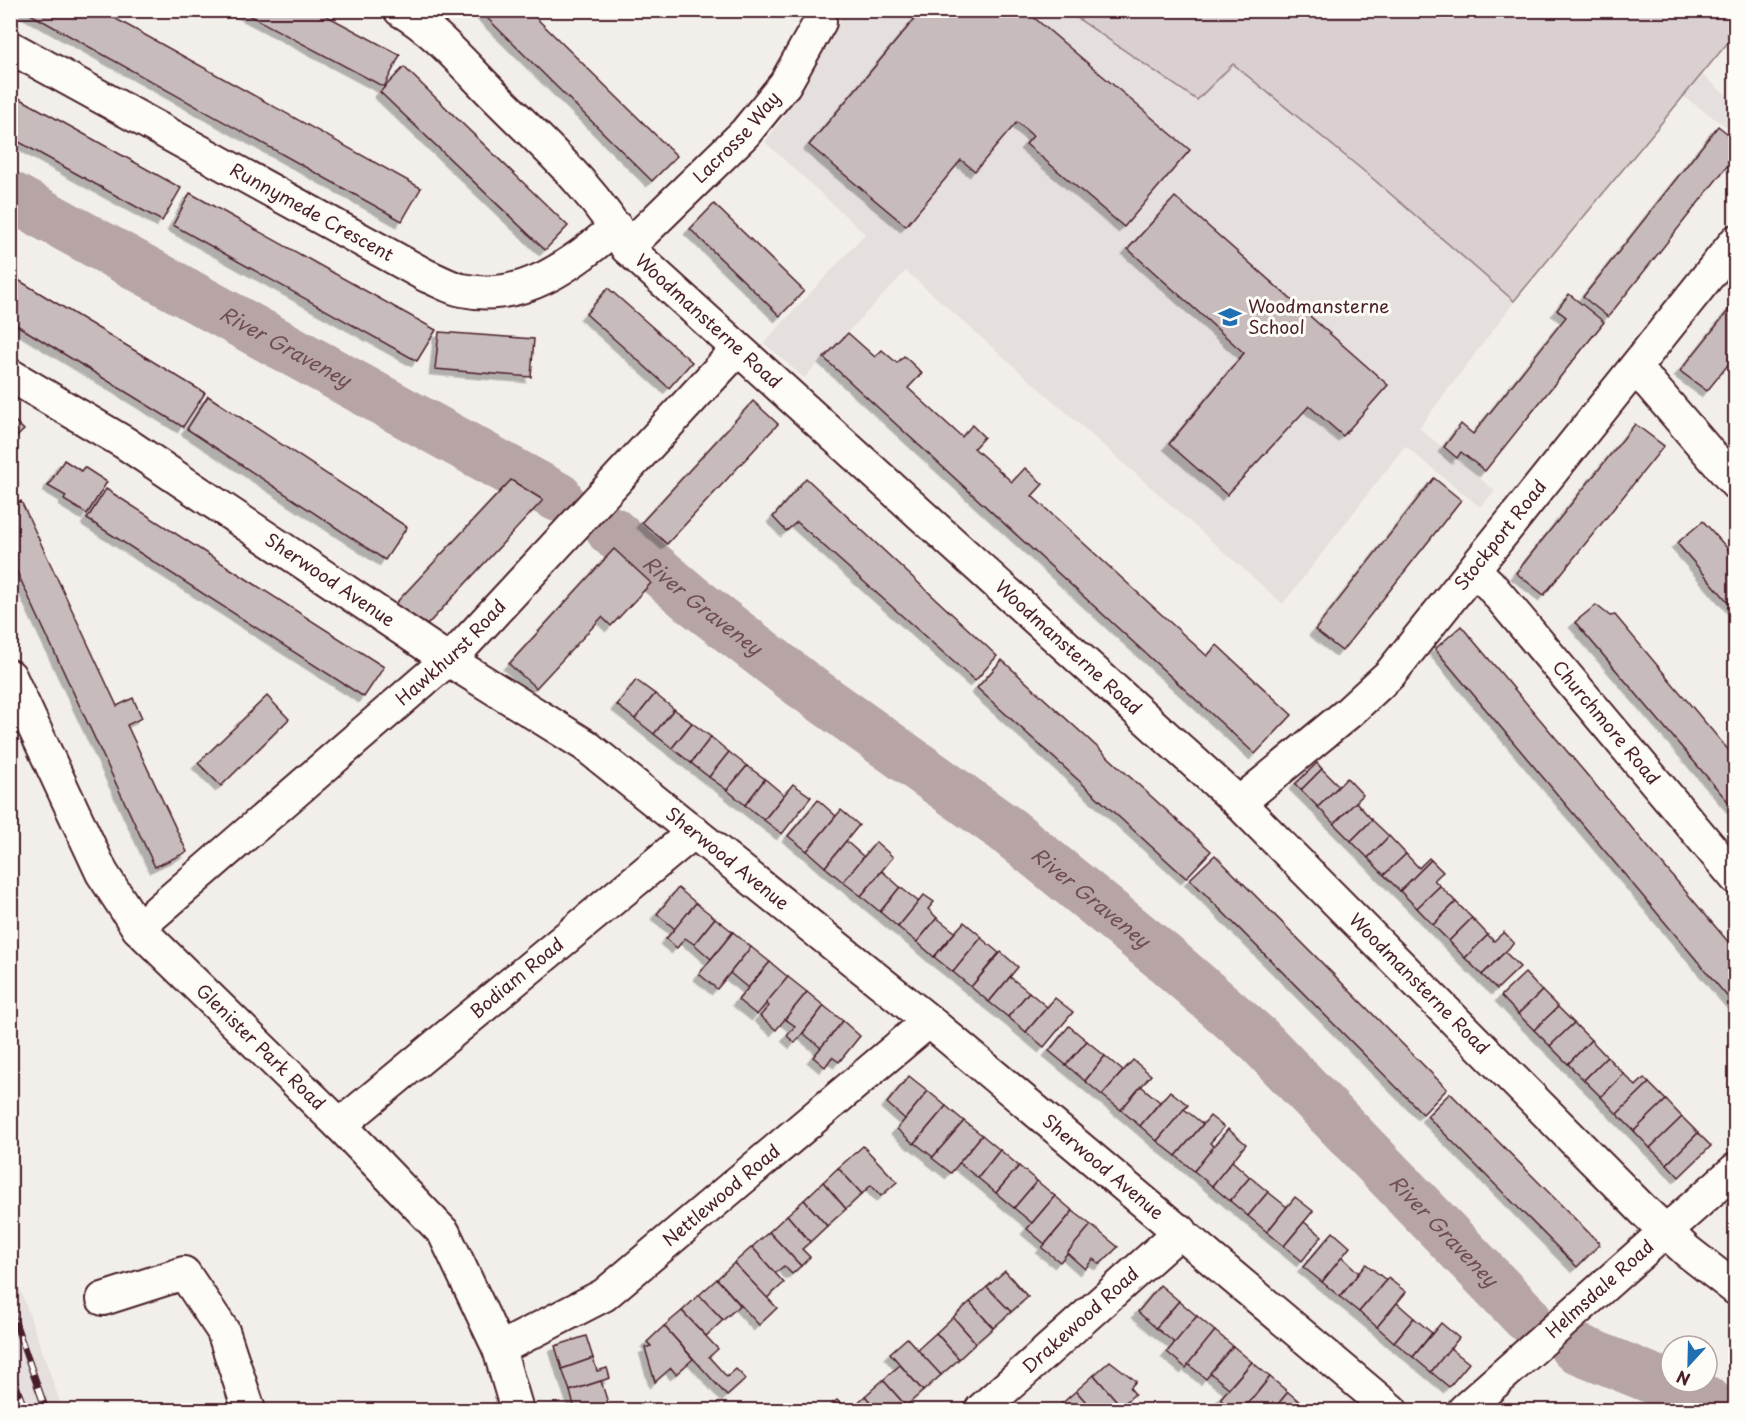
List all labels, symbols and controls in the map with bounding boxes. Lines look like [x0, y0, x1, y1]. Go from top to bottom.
street label: Lacrosse Way [686, 85, 786, 189]
street label: Runnymede Crescent [225, 155, 399, 267]
street label: Woodmansterne Road [630, 247, 788, 394]
place label: Woodmansterne School [1248, 292, 1389, 340]
water label: River Graveney [215, 298, 358, 395]
school or university icon: Woodmansterne School [1217, 304, 1243, 330]
street label: Stockport Road [1447, 473, 1552, 596]
street label: Sherwood Avenue [260, 526, 401, 633]
water label: River Graveney [636, 548, 770, 663]
street label: Woodmansterne Road [990, 573, 1148, 721]
street label: Hawkhurst Road [389, 593, 511, 711]
street label: Churchmore Road [1547, 654, 1667, 790]
street label: Sherwood Avenue [660, 800, 796, 916]
water label: River Graveney [1025, 839, 1158, 956]
street label: Woodmansterne Road [1343, 906, 1496, 1060]
street label: Bodiam Road [464, 930, 569, 1024]
street label: Glenister Park Road [191, 977, 332, 1116]
street label: Sherwood Avenue [1037, 1107, 1170, 1225]
street label: Nettlewood Road [656, 1137, 785, 1252]
water label: River Graveney [1383, 1168, 1506, 1294]
street label: Helmsdale Road [1539, 1233, 1659, 1344]
street label: Drakewood Road [1016, 1260, 1144, 1379]
north arrow [1659, 1334, 1719, 1394]
text: N [1673, 1365, 1693, 1392]

